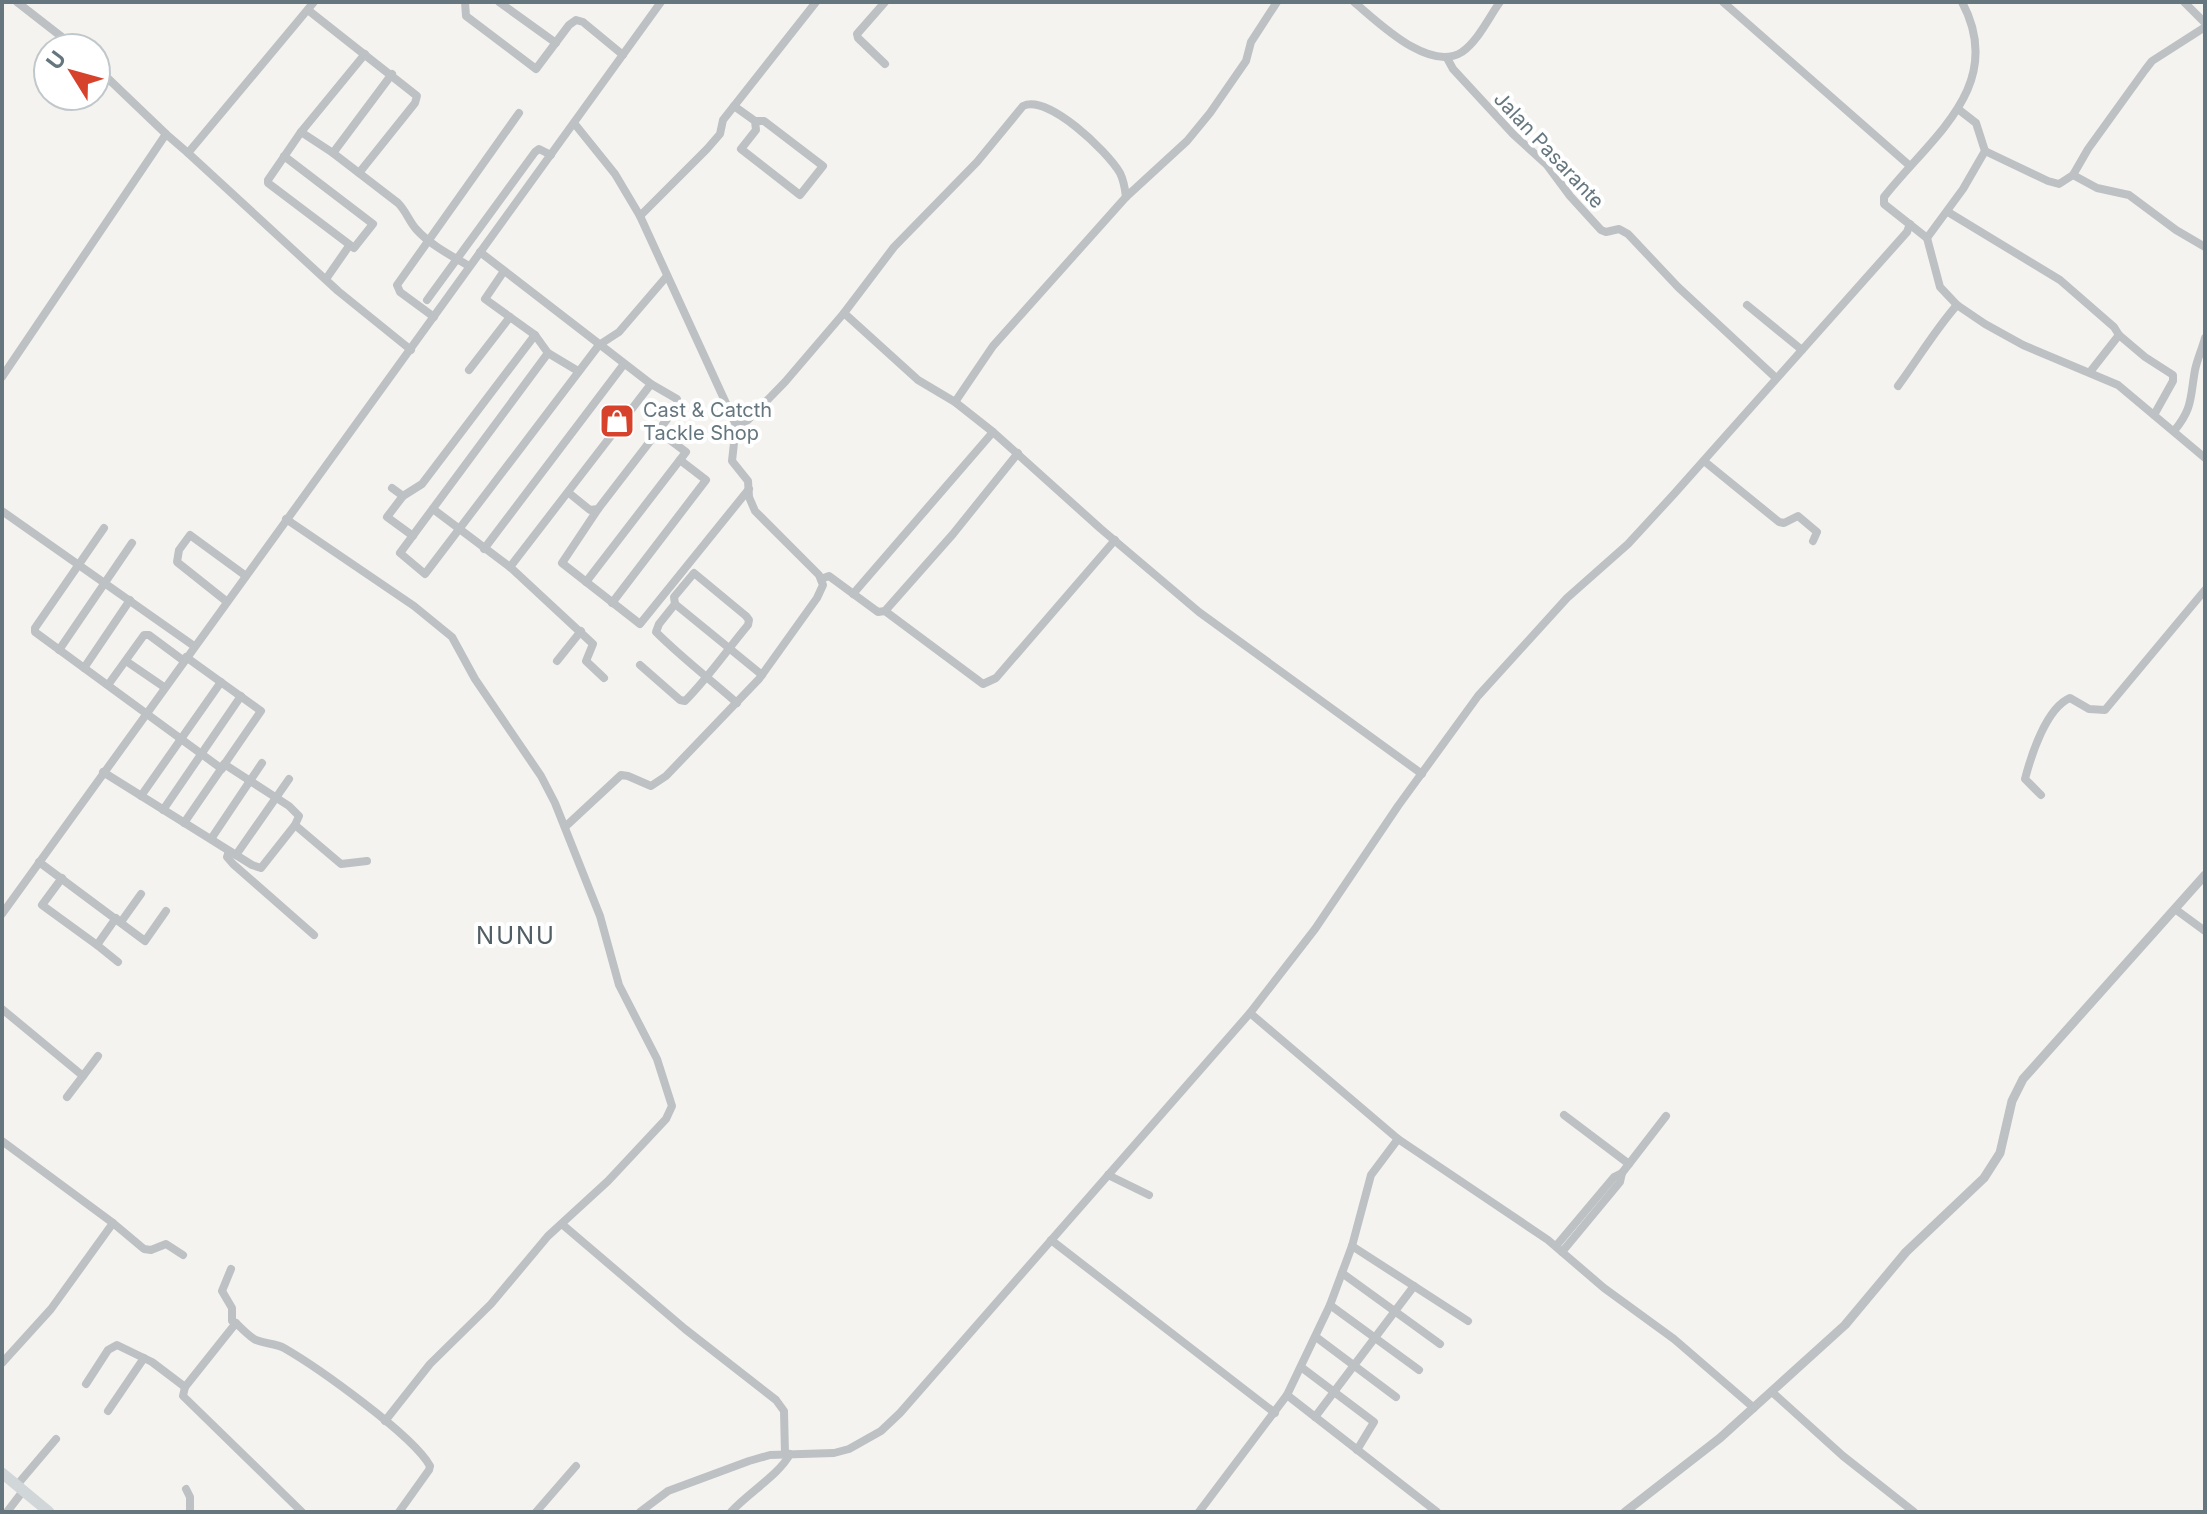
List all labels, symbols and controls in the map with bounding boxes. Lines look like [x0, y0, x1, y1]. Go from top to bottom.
north arrow [32, 32, 112, 112]
text: U [41, 46, 71, 74]
street label: Jalan Pasarante [1489, 87, 1609, 213]
place label: Cast & Catcth Tackle Shop [643, 398, 772, 445]
shop icon: Cast & Catcth Tackle Shop [598, 402, 636, 440]
district label: NUNU [476, 921, 556, 950]

